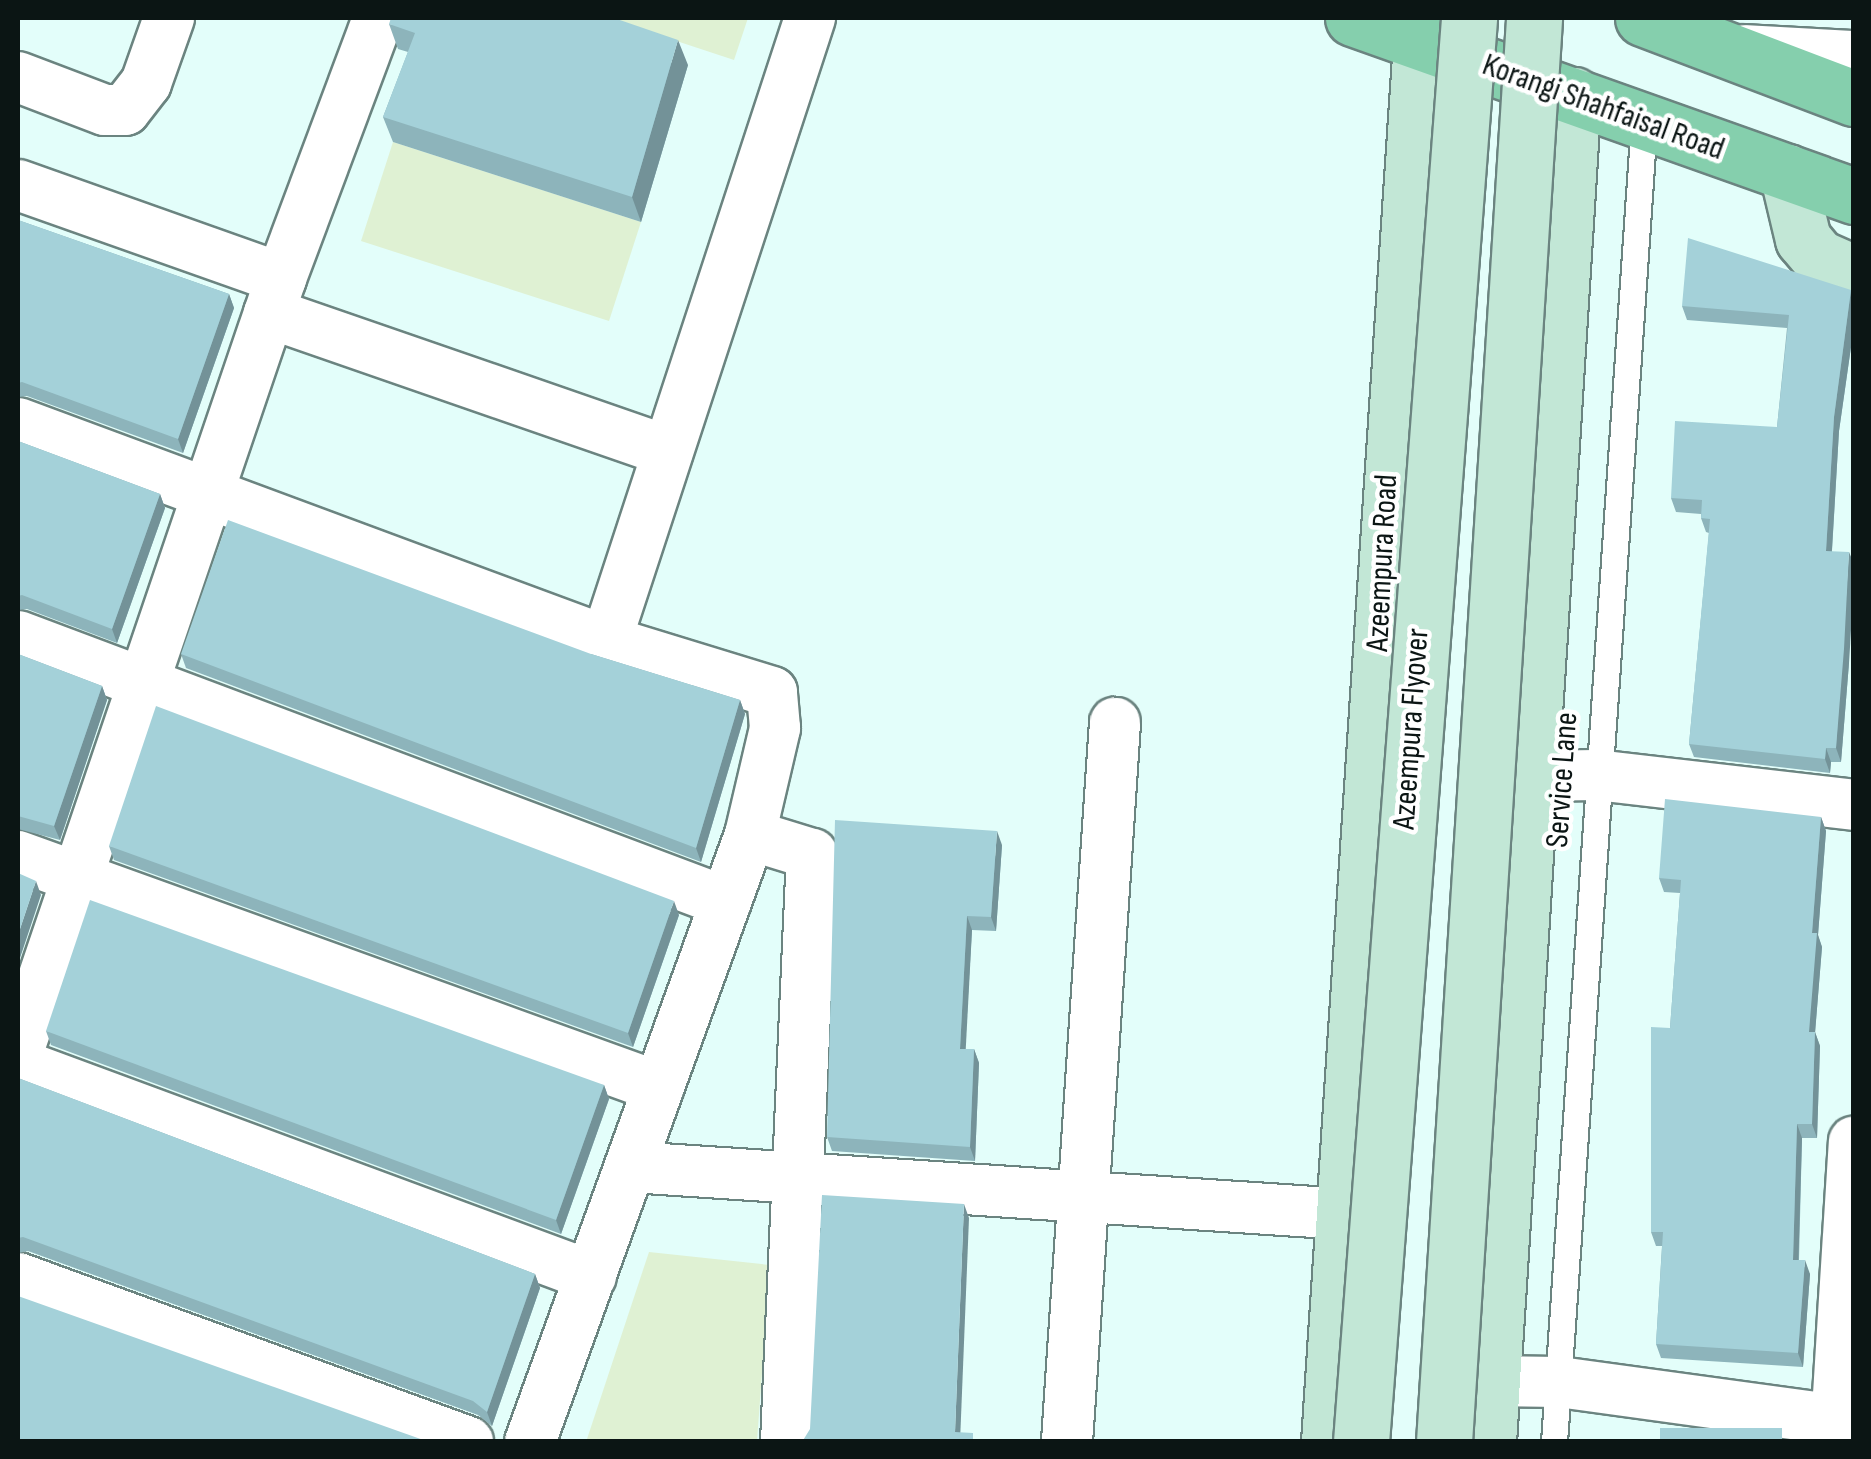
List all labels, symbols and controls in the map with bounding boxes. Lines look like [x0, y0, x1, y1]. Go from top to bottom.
street label: Korangi Shahfaisal Road [1477, 46, 1729, 170]
street label: Azeempura Road [1359, 473, 1407, 653]
street label: Azeempura Flyover [1386, 627, 1438, 831]
street label: Service Lane [1539, 711, 1587, 849]

